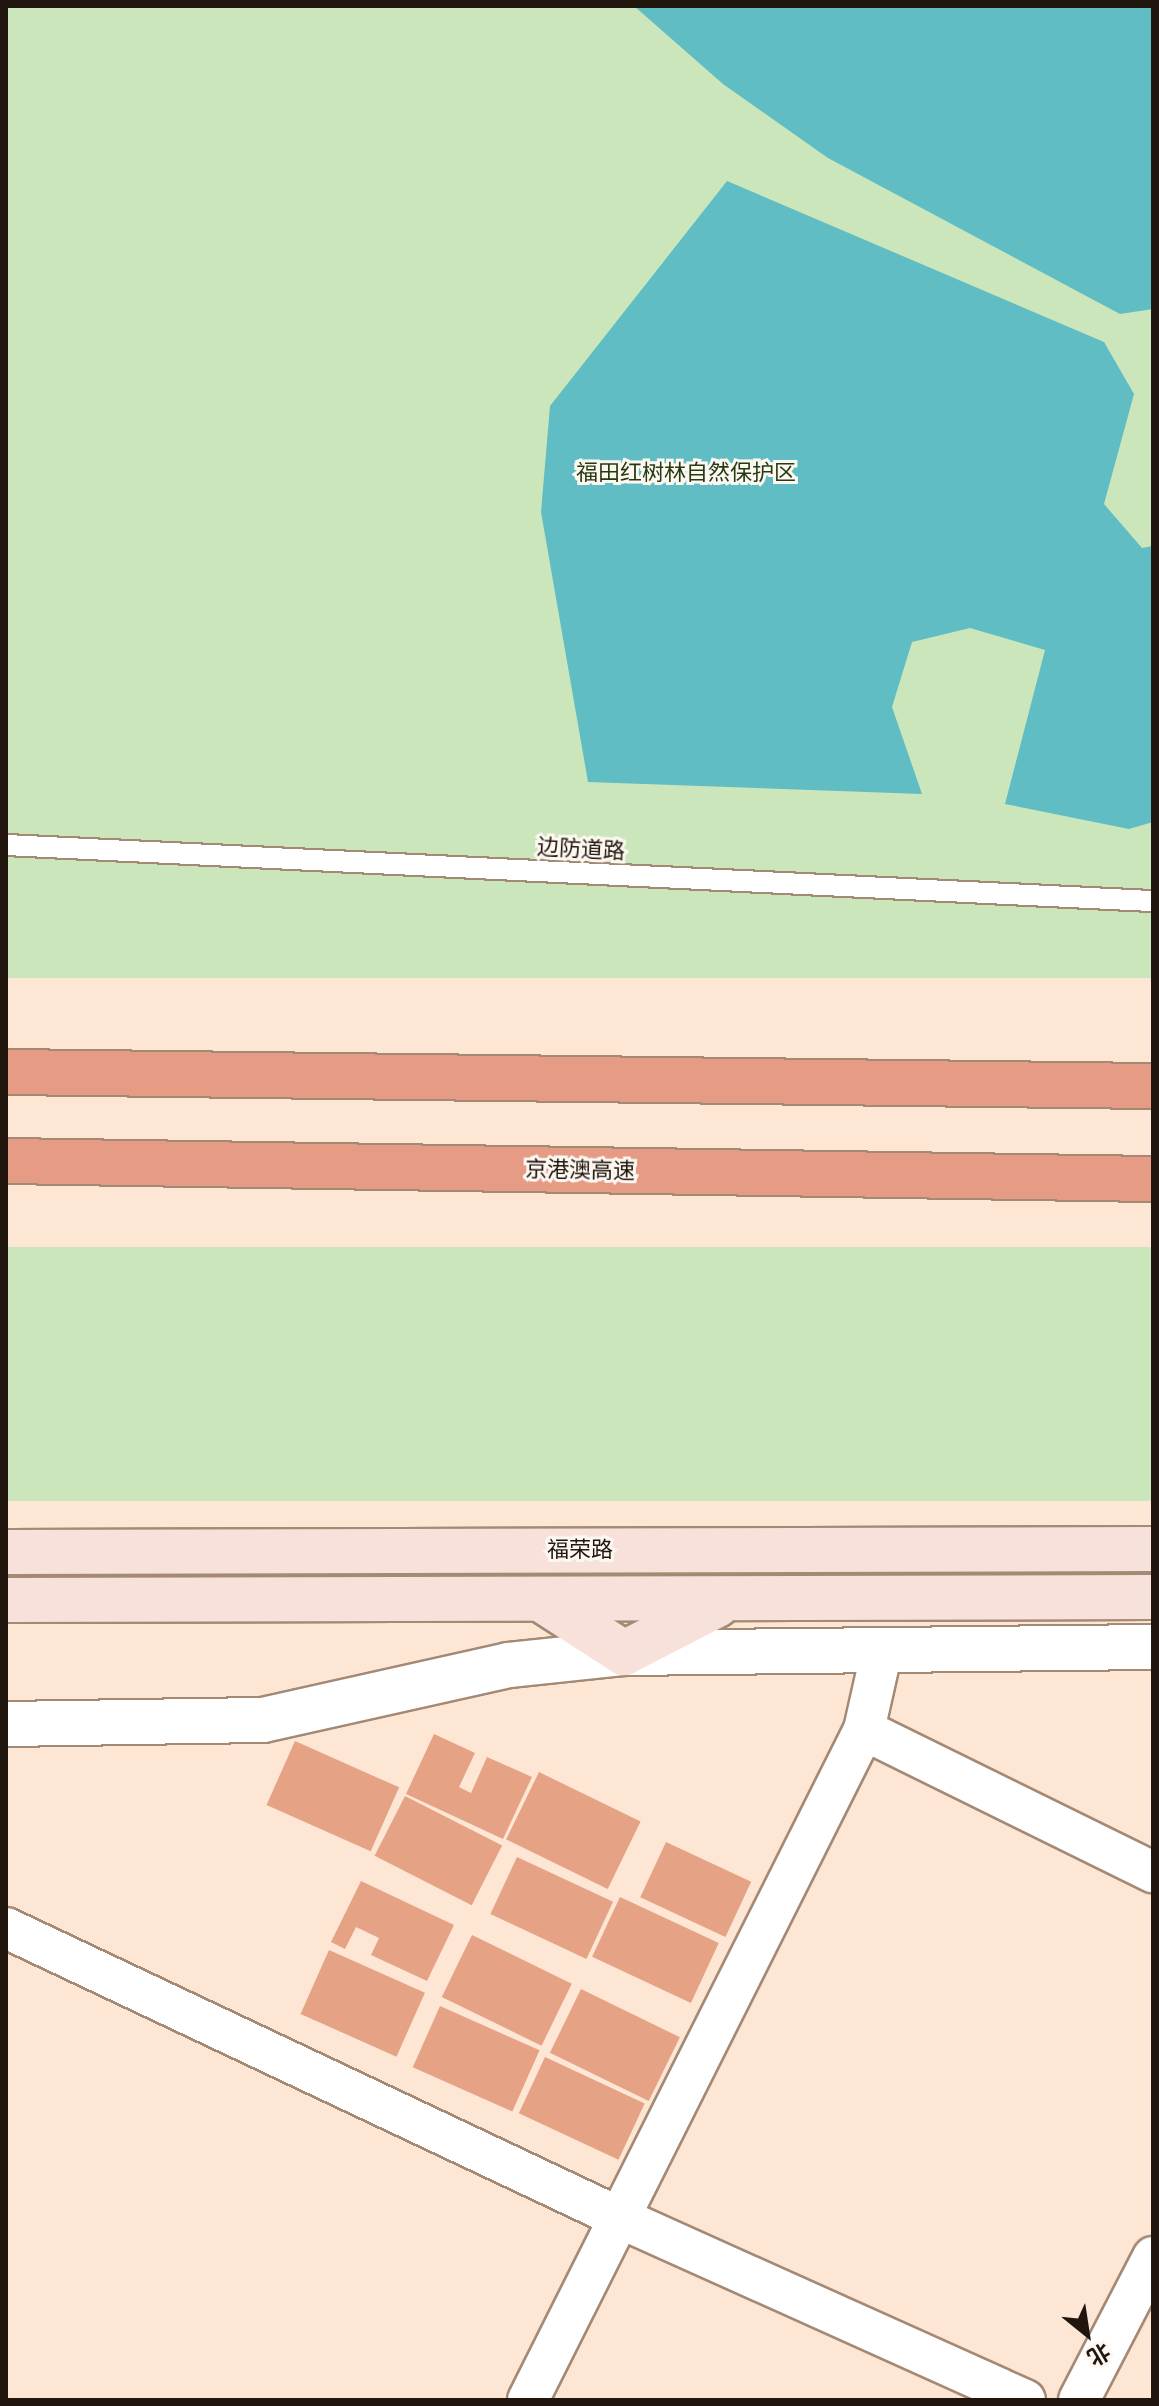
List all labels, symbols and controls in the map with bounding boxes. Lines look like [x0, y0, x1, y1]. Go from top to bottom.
park label: 福田红树林自然保护区 [576, 460, 796, 486]
street label: 边防道路 [536, 834, 626, 864]
street label: 京港澳高速 [525, 1156, 635, 1184]
street label: 福荣路 [547, 1537, 613, 1563]
north arrow [1047, 2294, 1127, 2374]
text: 北 [1081, 2335, 1117, 2374]

